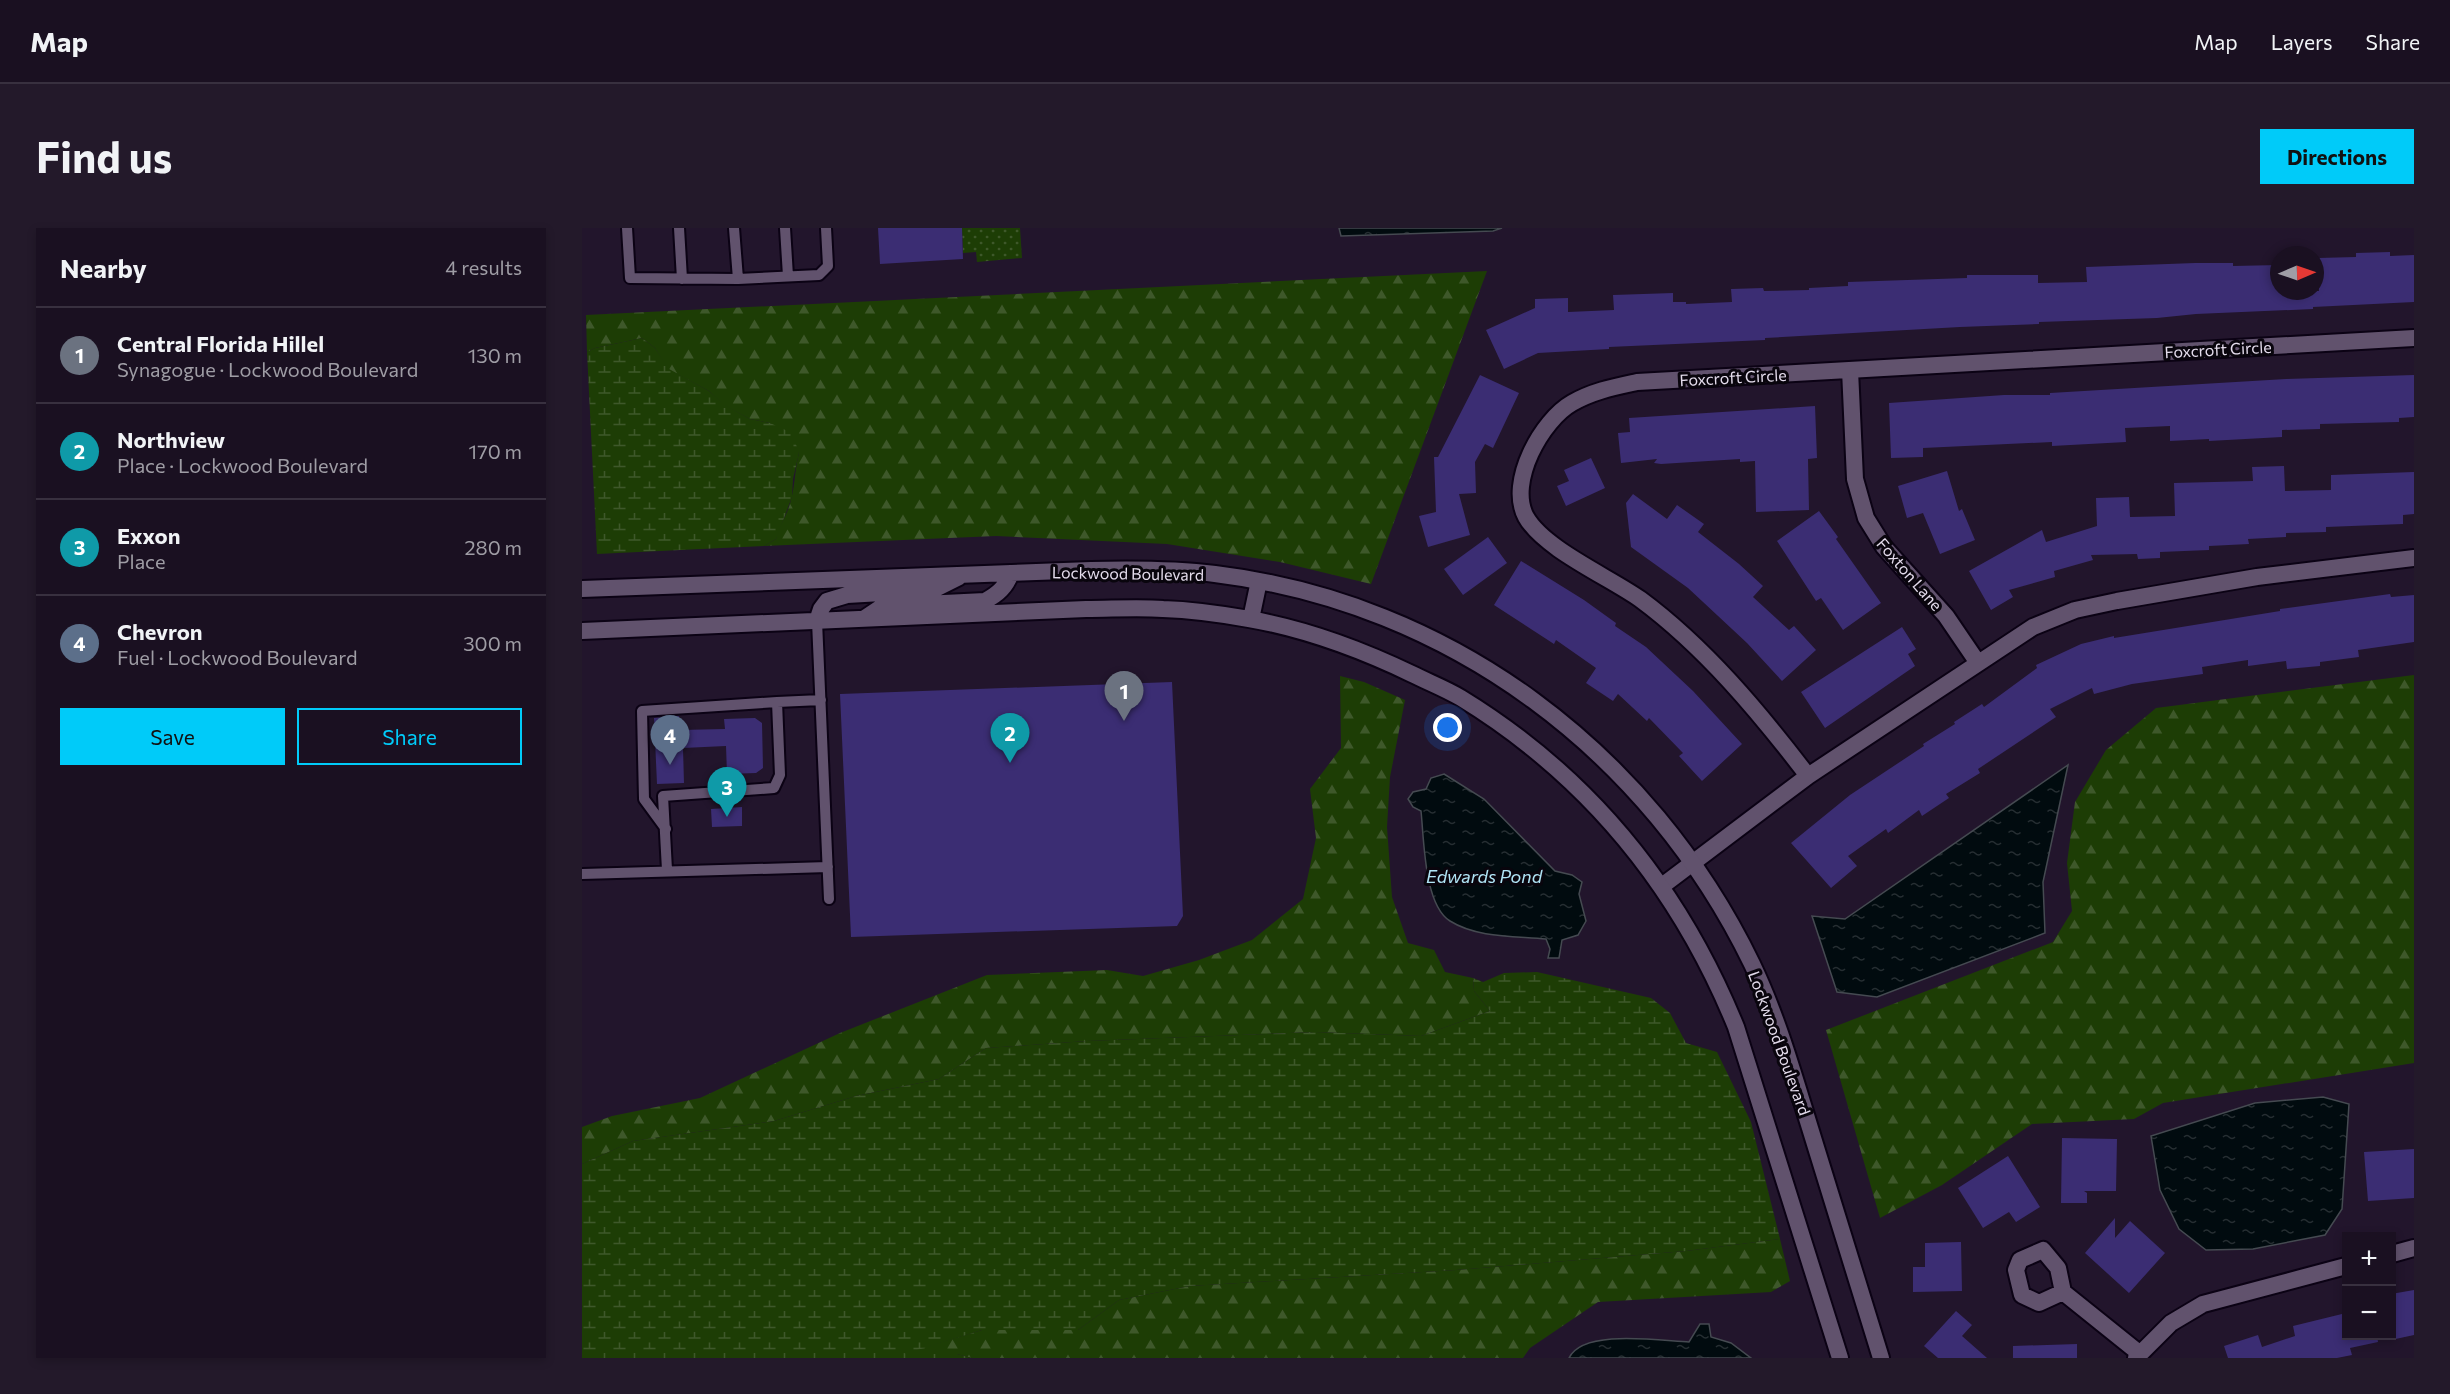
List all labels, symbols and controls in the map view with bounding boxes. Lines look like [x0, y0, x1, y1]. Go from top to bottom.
text: Map [30, 24, 88, 58]
text: Map [2194, 29, 2238, 54]
text: Layers [2271, 29, 2333, 54]
text: Share [2366, 29, 2420, 54]
button: Directions [2260, 129, 2414, 184]
text: Find us [36, 130, 172, 182]
north arrow [2270, 246, 2324, 300]
text: Nearby [60, 252, 147, 283]
text: 4 results [445, 255, 522, 279]
text: Central Florida Hillel [117, 330, 324, 357]
street label: Foxcroft Circle [2164, 337, 2272, 361]
text: 1 [75, 343, 84, 367]
text: 130 m [468, 343, 522, 367]
text: Synagogue · Lockwood Boulevard [117, 357, 418, 381]
street label: Foxcroft Circle [1679, 365, 1787, 389]
text: Northview [117, 426, 225, 453]
text: 2 [74, 439, 85, 463]
text: 170 m [469, 439, 522, 463]
text: Place · Lockwood Boulevard [117, 453, 368, 477]
text: Exxon [117, 522, 180, 549]
street label: Foxton Lane [1873, 534, 1947, 614]
text: 3 [74, 535, 85, 559]
text: 280 m [464, 535, 522, 559]
text: Place [117, 549, 166, 573]
street label: Lockwood Boulevard [1052, 562, 1204, 584]
text: Chevron [117, 618, 203, 645]
text: 4 [73, 631, 86, 655]
text: 300 m [463, 631, 522, 655]
text: Fuel · Lockwood Boulevard [117, 645, 358, 669]
pin: 1 [1104, 672, 1144, 721]
button: Save [60, 708, 285, 765]
button: Share [297, 708, 522, 765]
your location [1433, 713, 1462, 742]
pin: 2 [990, 714, 1030, 763]
pin: 4 [650, 716, 689, 765]
pin: 3 [708, 768, 746, 817]
water label: Edwards Pond [1426, 865, 1543, 887]
street label: Lockwood Boulevard [1745, 968, 1815, 1118]
map controls [2342, 1232, 2396, 1340]
button: + [2342, 1232, 2396, 1286]
button: − [2342, 1286, 2396, 1340]

